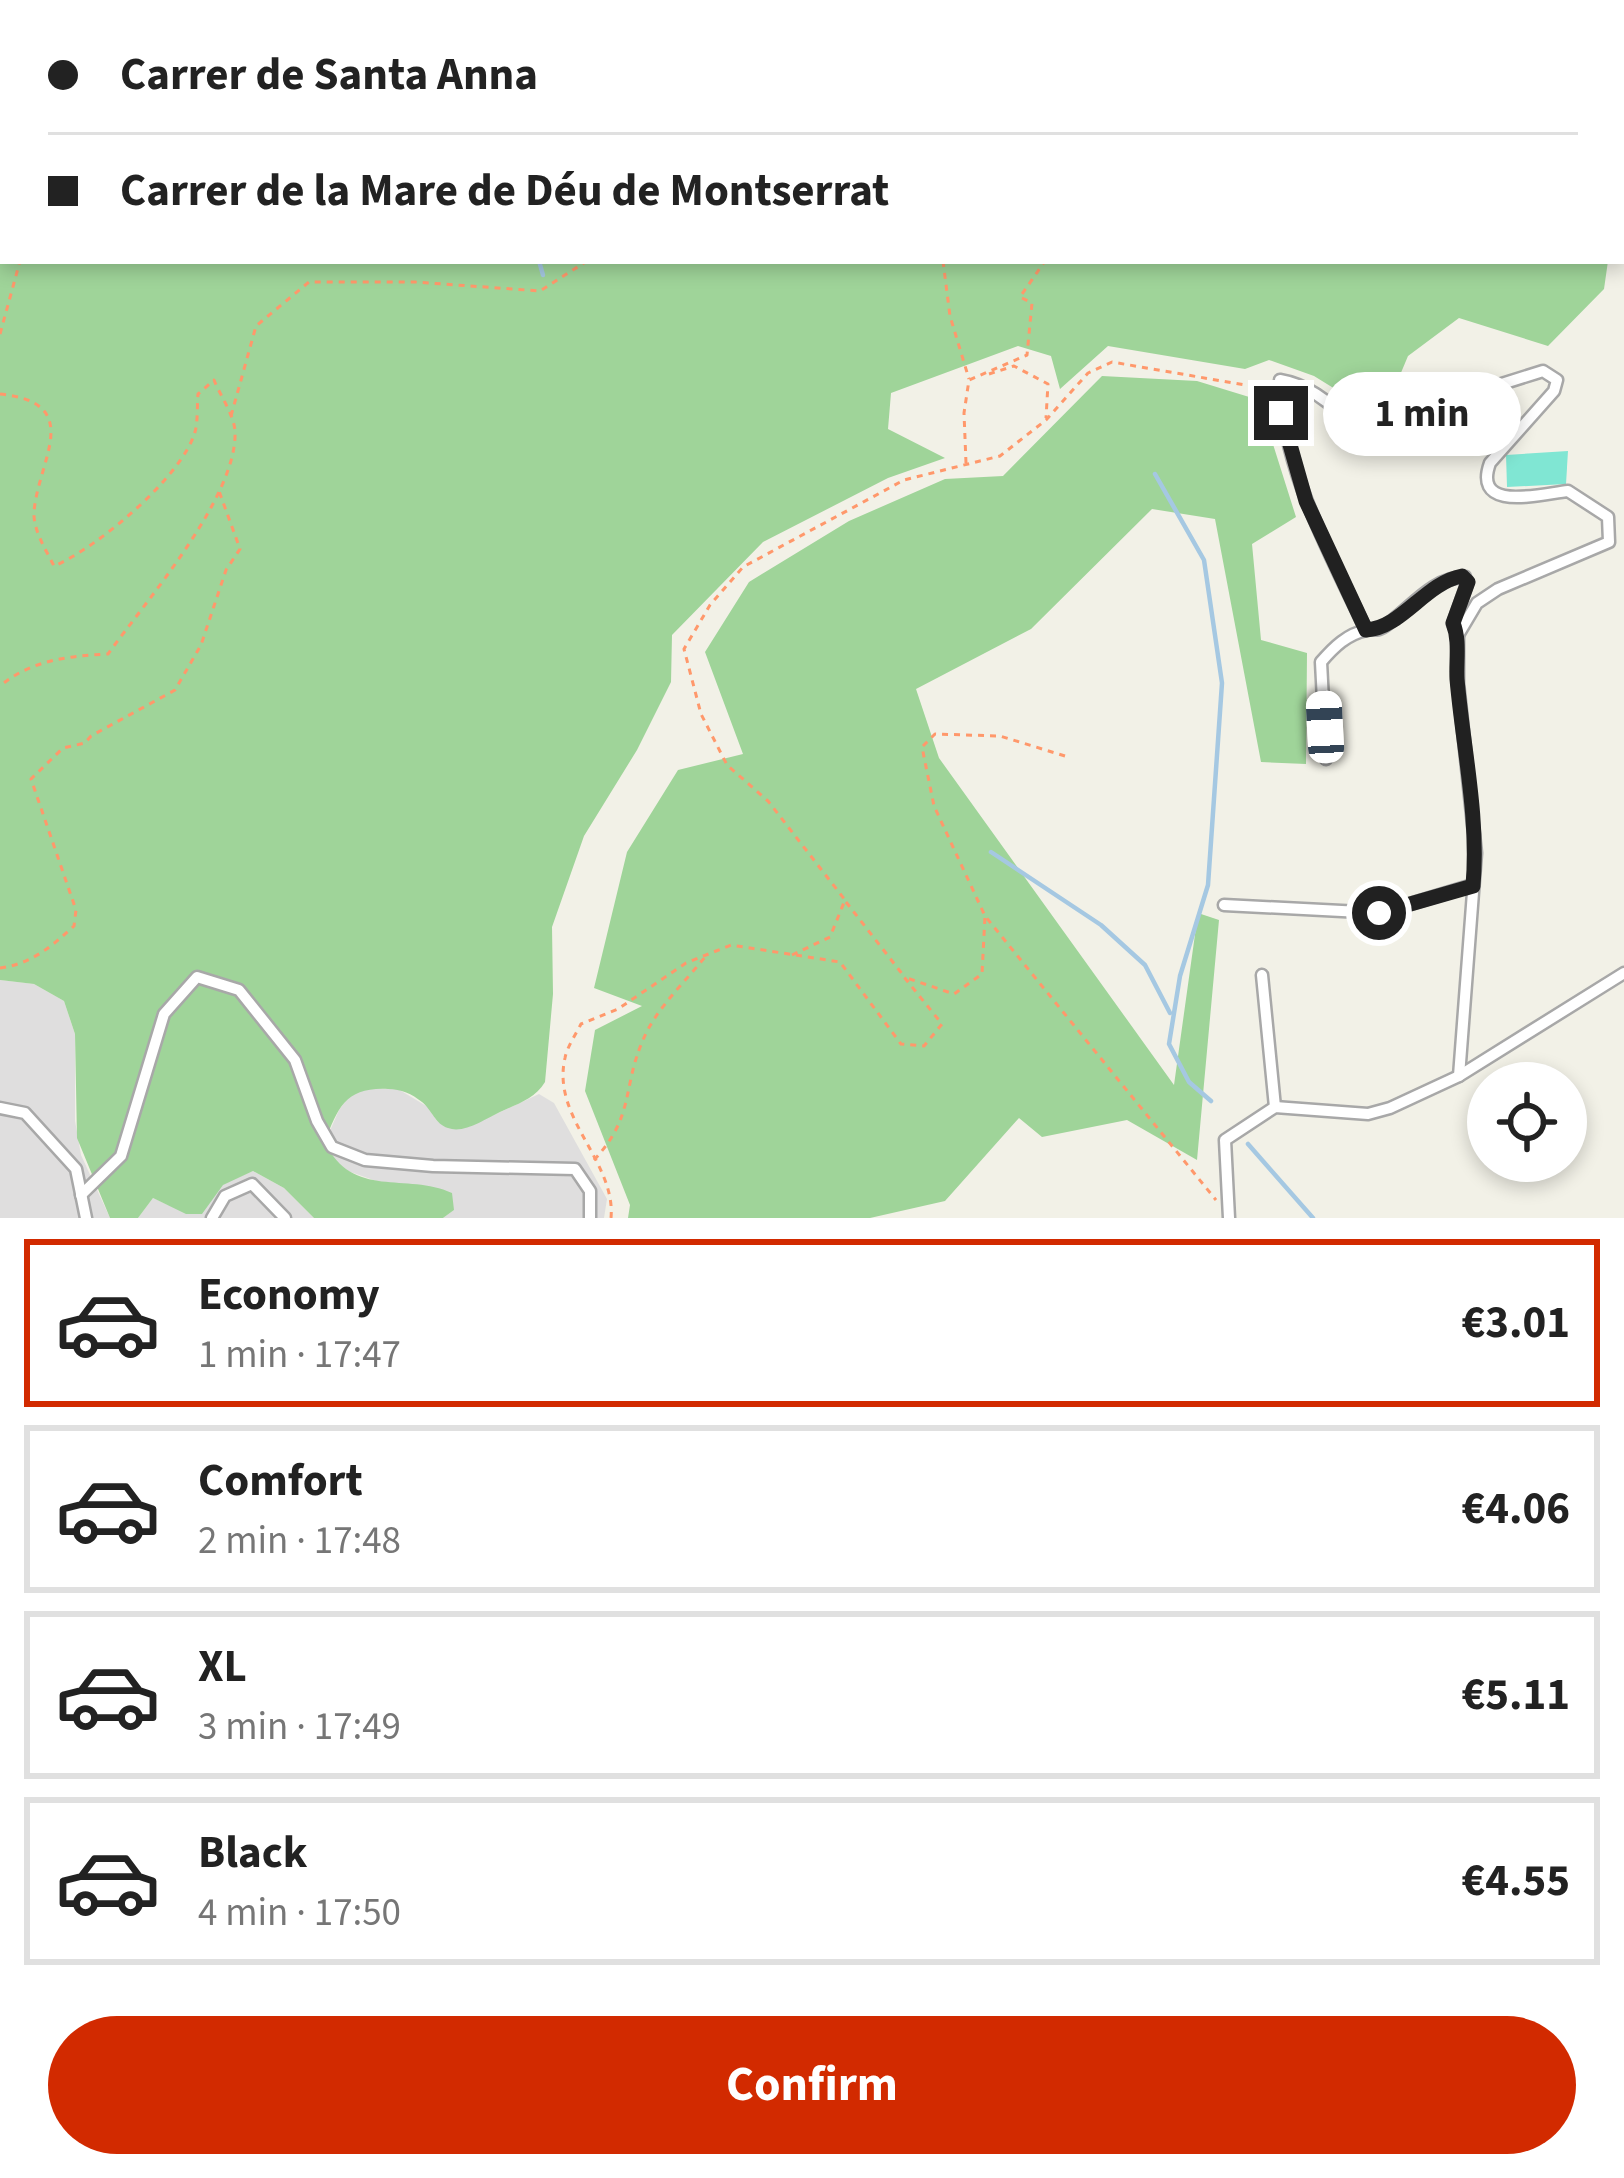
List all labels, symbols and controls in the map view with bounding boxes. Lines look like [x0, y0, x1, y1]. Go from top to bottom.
text: Carrer de Santa Anna [120, 43, 538, 107]
text: Carrer de la Mare de Déu de Montserrat [120, 159, 889, 223]
callout: 1 min [1323, 371, 1521, 455]
route end [1254, 386, 1308, 440]
text: 1 min [1375, 386, 1469, 442]
car [1305, 690, 1345, 764]
route start [1352, 886, 1406, 940]
map controls [1467, 1062, 1587, 1182]
button: locate [1467, 1062, 1587, 1182]
text: Economy [198, 1263, 380, 1327]
icon: car [54, 1269, 162, 1377]
text: €3.01 [1461, 1291, 1570, 1355]
text: 1 min · 17:47 [198, 1327, 401, 1383]
text: Comfort [198, 1449, 363, 1513]
icon: car [54, 1455, 162, 1563]
text: €4.06 [1461, 1477, 1570, 1541]
text: 2 min · 17:48 [198, 1513, 401, 1569]
text: XL [198, 1635, 247, 1699]
icon: car [54, 1641, 162, 1749]
text: €5.11 [1461, 1663, 1570, 1727]
text: 3 min · 17:49 [198, 1699, 401, 1755]
text: Black [198, 1821, 308, 1885]
icon: car [54, 1827, 162, 1935]
text: €4.55 [1461, 1849, 1570, 1913]
text: 4 min · 17:50 [198, 1885, 401, 1941]
button: Confirm [48, 2016, 1576, 2154]

